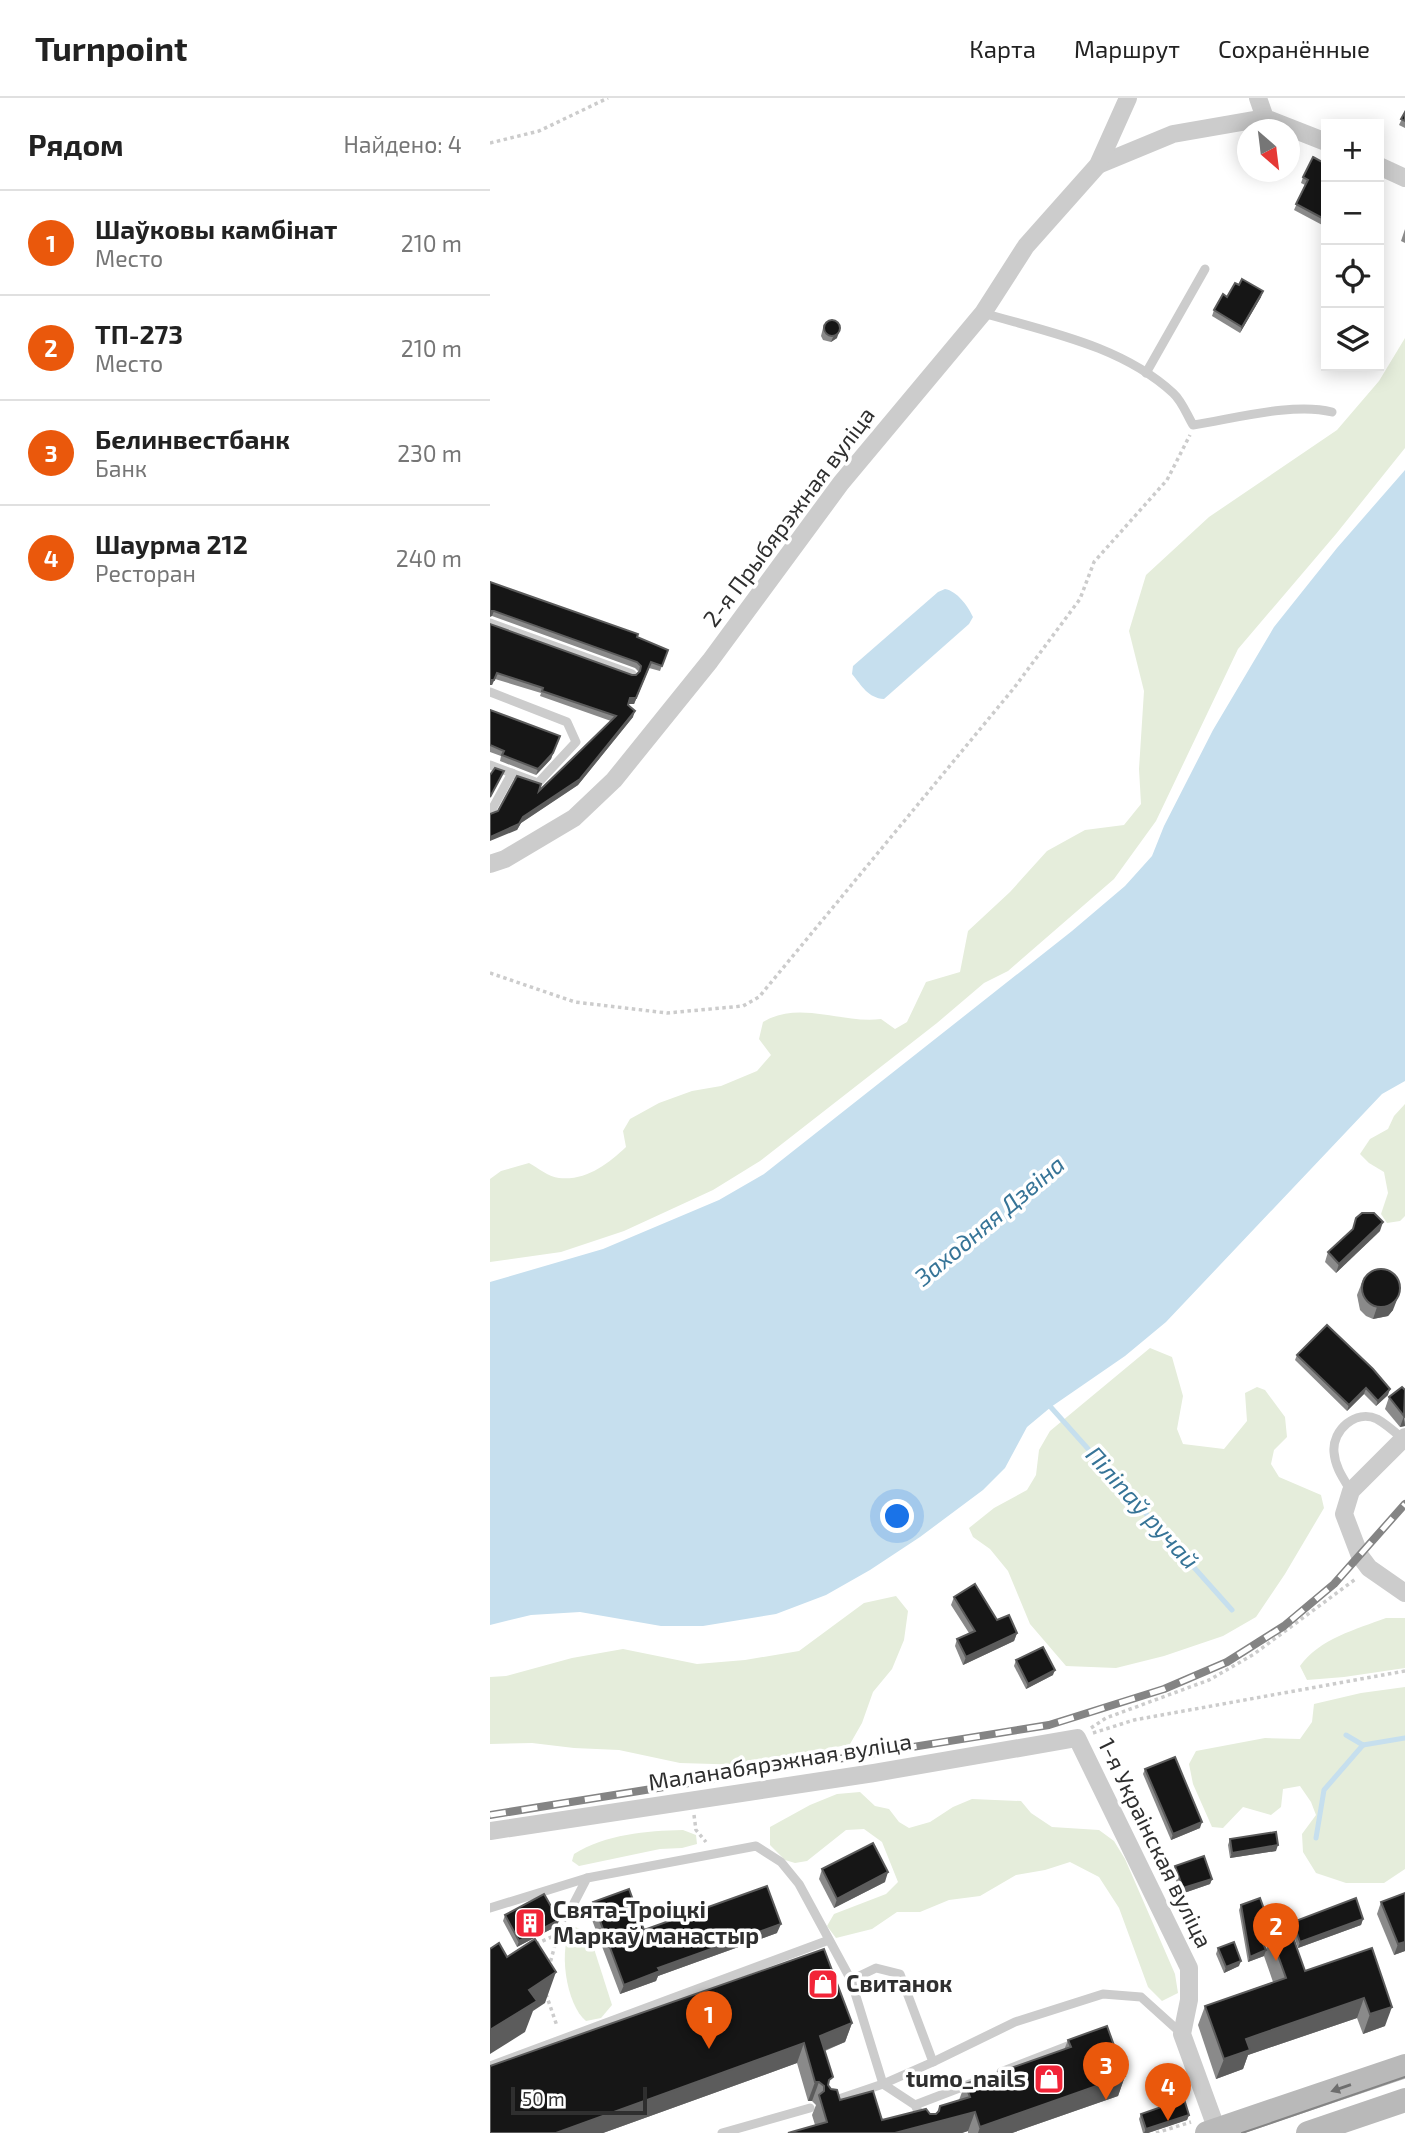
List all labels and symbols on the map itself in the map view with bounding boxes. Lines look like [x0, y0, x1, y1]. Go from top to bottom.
north arrow [1237, 119, 1300, 182]
street label: 2-я Прыбярэжная вуліца [696, 401, 881, 632]
water label: Заходняя Дзвіна [907, 1149, 1070, 1292]
water label: Піліпаў ручай [1081, 1440, 1206, 1574]
your location [880, 1499, 914, 1533]
street label: Маланабярэжная вуліца [646, 1726, 914, 1797]
street label: 1-я Украінская вуліца [1092, 1733, 1219, 1953]
place label: Свята-Троіцкі Маркаў манастыр [553, 1895, 759, 1949]
pin: 2 [1253, 1903, 1299, 1961]
building icon: Свята-Троіцкі Маркаў манастыр [513, 1906, 547, 1940]
shop icon: Свитанок [806, 1967, 840, 2001]
place label: Свитанок [846, 1969, 952, 1997]
pin: 1 [686, 1991, 732, 2049]
pin: 3 [1083, 2042, 1129, 2100]
shop icon: tumo_nails [1032, 2062, 1066, 2096]
pin: 4 [1145, 2063, 1191, 2121]
place label: tumo_nails [906, 2064, 1026, 2092]
one-way arrow [1330, 2083, 1351, 2094]
scale bar [511, 2084, 648, 2116]

